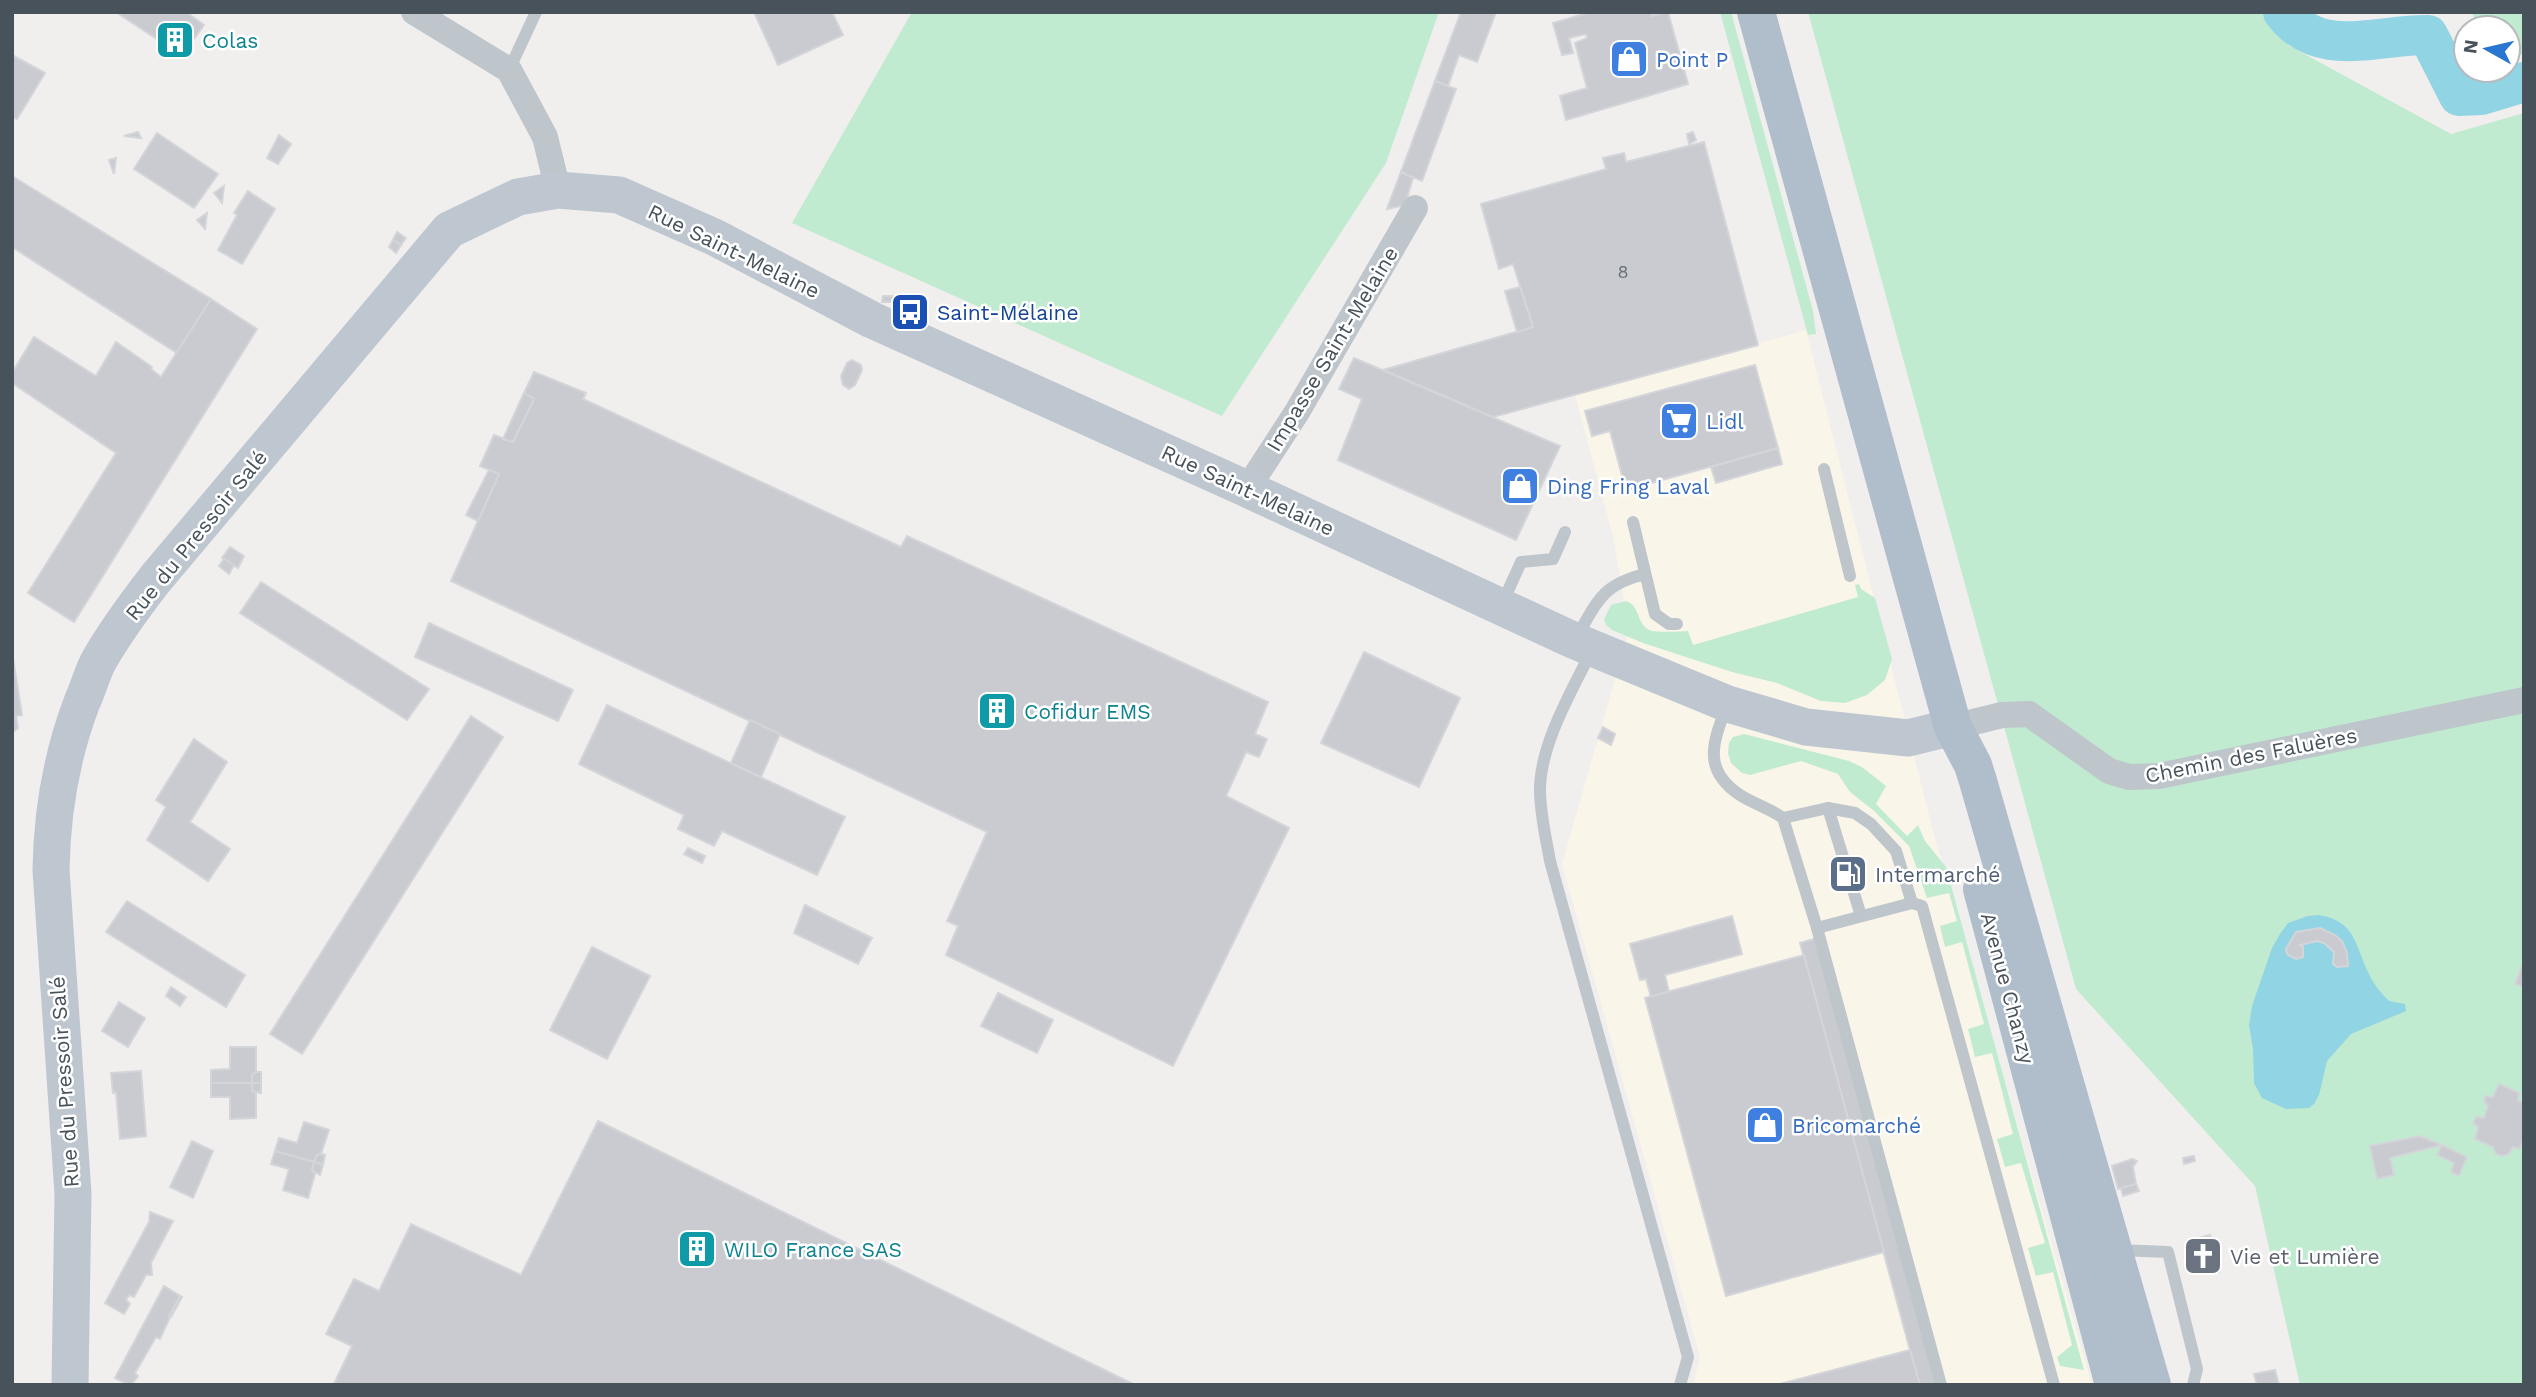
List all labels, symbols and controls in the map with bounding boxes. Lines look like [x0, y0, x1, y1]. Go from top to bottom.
north arrow [2452, 14, 2522, 84]
building icon: Colas [154, 19, 196, 61]
place label: Colas [202, 28, 258, 53]
shop icon: Point P [1608, 38, 1650, 80]
text: N [2458, 38, 2483, 55]
place label: Point P [1656, 47, 1728, 72]
street label: Rue Saint-Melaine [644, 199, 824, 303]
street label: Impasse Saint-Melaine [1261, 242, 1403, 456]
house number: 8 [1617, 261, 1629, 282]
bus stop icon: Saint-Mélaine [889, 291, 931, 333]
place label: Saint-Mélaine [937, 300, 1079, 325]
supermarket icon: Lidl [1658, 400, 1700, 442]
place label: Lidl [1706, 409, 1744, 434]
street label: Rue Saint-Melaine [1158, 439, 1338, 541]
street label: Rue du Pressoir Salé [120, 445, 272, 625]
shop icon: Ding Fring Laval [1499, 465, 1541, 507]
place label: Ding Fring Laval [1547, 474, 1710, 499]
building icon: Cofidur EMS [976, 690, 1018, 732]
place label: Cofidur EMS [1024, 699, 1151, 724]
street label: Chemin des Faluères [2143, 722, 2359, 788]
fuel station icon: Intermarché [1827, 853, 1869, 895]
place label: Intermarché [1875, 862, 2000, 887]
street label: Avenue Chanzy [1976, 910, 2040, 1067]
street label: Rue du Pressoir Salé [44, 976, 84, 1188]
shop icon: Bricomarché [1744, 1104, 1786, 1146]
place label: Bricomarché [1792, 1113, 1921, 1138]
building icon: WILO France SAS [676, 1228, 718, 1270]
church icon: Vie et Lumière [2182, 1235, 2224, 1277]
place label: WILO France SAS [724, 1237, 902, 1262]
place label: Vie et Lumière [2230, 1244, 2380, 1269]

